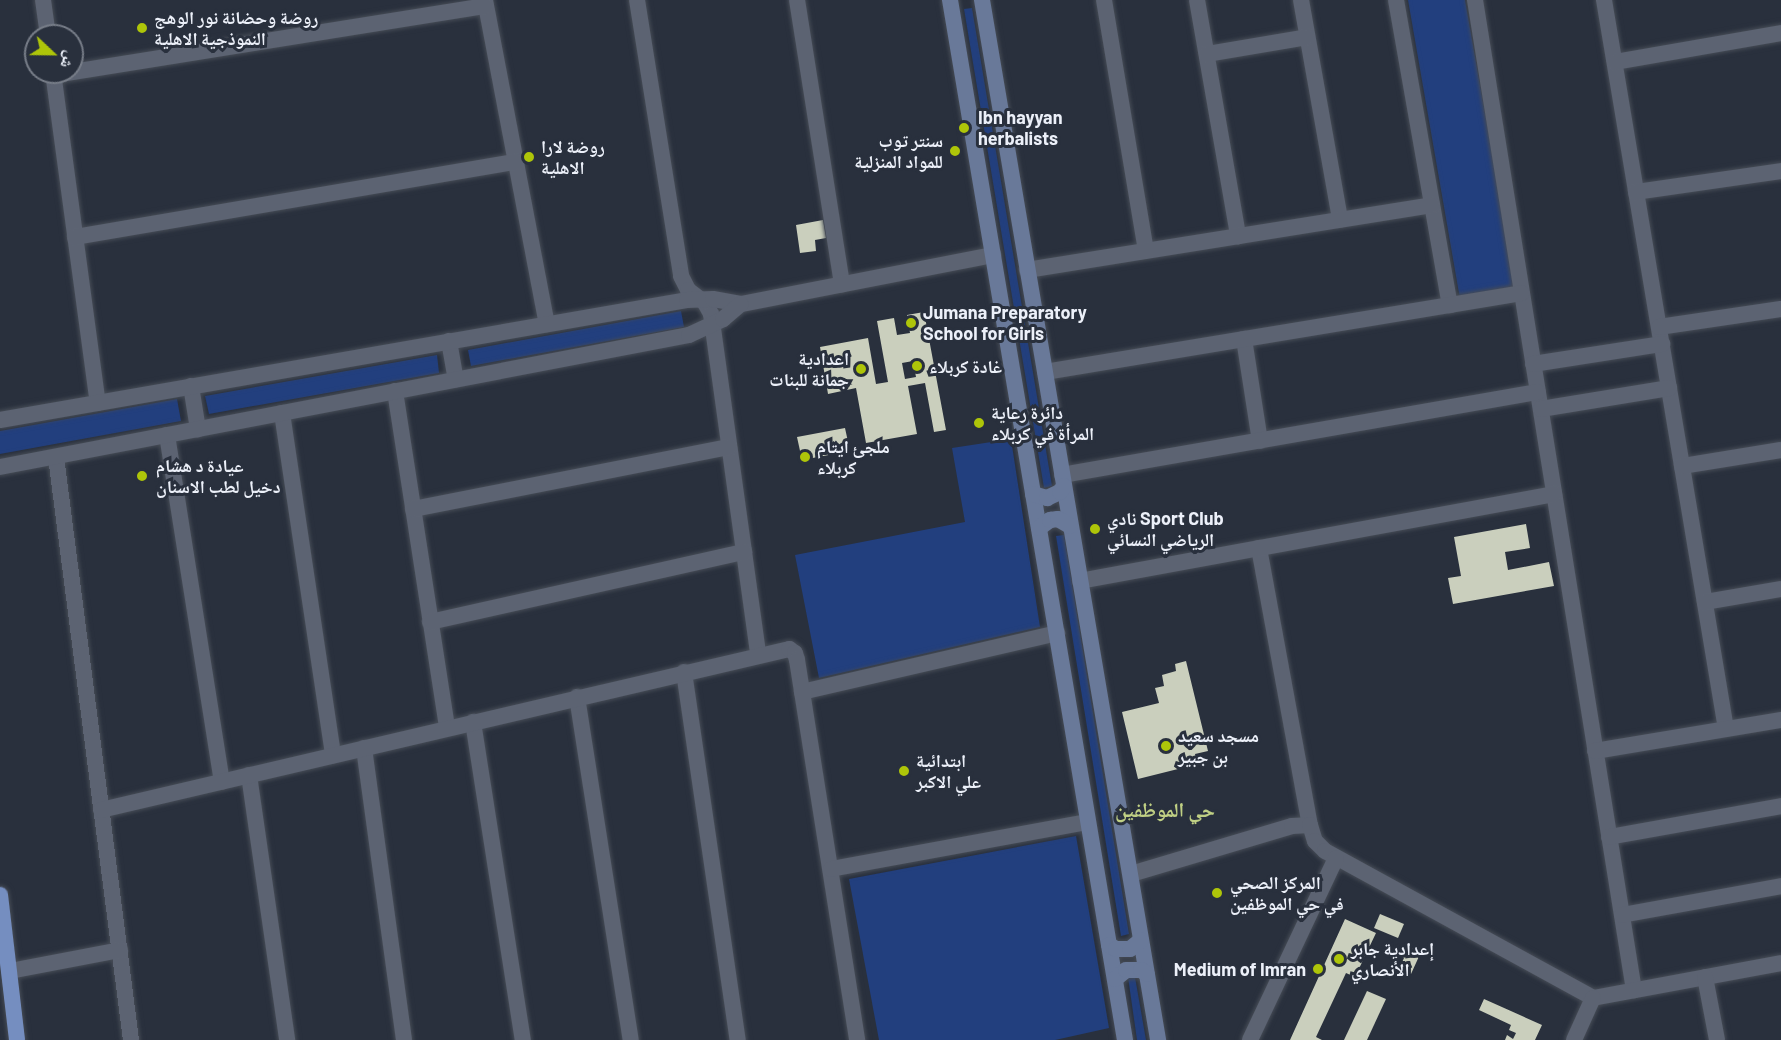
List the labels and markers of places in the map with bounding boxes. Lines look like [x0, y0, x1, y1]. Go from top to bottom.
place label: روضة وحضانة نور الوهج النموذجية الاهلية [154, 7, 318, 50]
marker: روضة وحضانة نور الوهج النموذجية الاهلية [135, 21, 149, 35]
place label: Ibn hayyan herbalists [978, 107, 1062, 150]
marker: Ibn hayyan herbalists [955, 119, 973, 137]
place label: سنتر توب للمواد المنزلية [854, 130, 943, 172]
place label: روضة لارا الاهلية [541, 136, 605, 178]
marker: سنتر توب للمواد المنزلية [948, 144, 962, 158]
marker: روضة لارا الاهلية [522, 150, 536, 164]
place label: Jumana Preparatory School for Girls [923, 302, 1087, 344]
marker: Jumana Preparatory School for Girls [904, 316, 918, 330]
place label: اعدادية جمانة للبنات [769, 348, 849, 391]
place label: غادة كربلاء [929, 355, 1002, 377]
marker: غادة كربلاء [910, 359, 924, 373]
marker: اعدادية جمانة للبنات [854, 362, 868, 376]
place label: دائرة رعاية المرأة في كربلاء [991, 402, 1094, 444]
marker: دائرة رعاية المرأة في كربلاء [972, 416, 986, 430]
place label: ملجئ ايتام كربلاء [817, 436, 890, 478]
marker: ملجئ ايتام كربلاء [798, 450, 812, 464]
place label: عيادة د هشام دخيل لطب الاسنان [156, 455, 280, 498]
marker: عيادة د هشام دخيل لطب الاسنان [133, 467, 151, 485]
place label: نادي Sport Club الرياضي النسائي [1107, 508, 1224, 550]
marker: نادي Sport Club الرياضي النسائي [1088, 522, 1102, 536]
place label: مسجد سعيد بن جبير [1178, 725, 1259, 768]
marker: مسجد سعيد بن جبير [1159, 739, 1173, 753]
place label: ابتدائية علي الاكبر [916, 750, 981, 792]
marker: ابتدائية علي الاكبر [897, 764, 911, 778]
place label: المركز الصحي في حي الموظفين [1230, 872, 1344, 914]
marker: المركز الصحي في حي الموظفين [1208, 884, 1226, 902]
place label: إعدادية جابر الأنصاري [1351, 938, 1434, 980]
marker: إعدادية جابر الأنصاري [1332, 952, 1346, 966]
place label: Medium of Imran [1174, 958, 1306, 980]
marker: Medium of Imran [1311, 962, 1325, 976]

